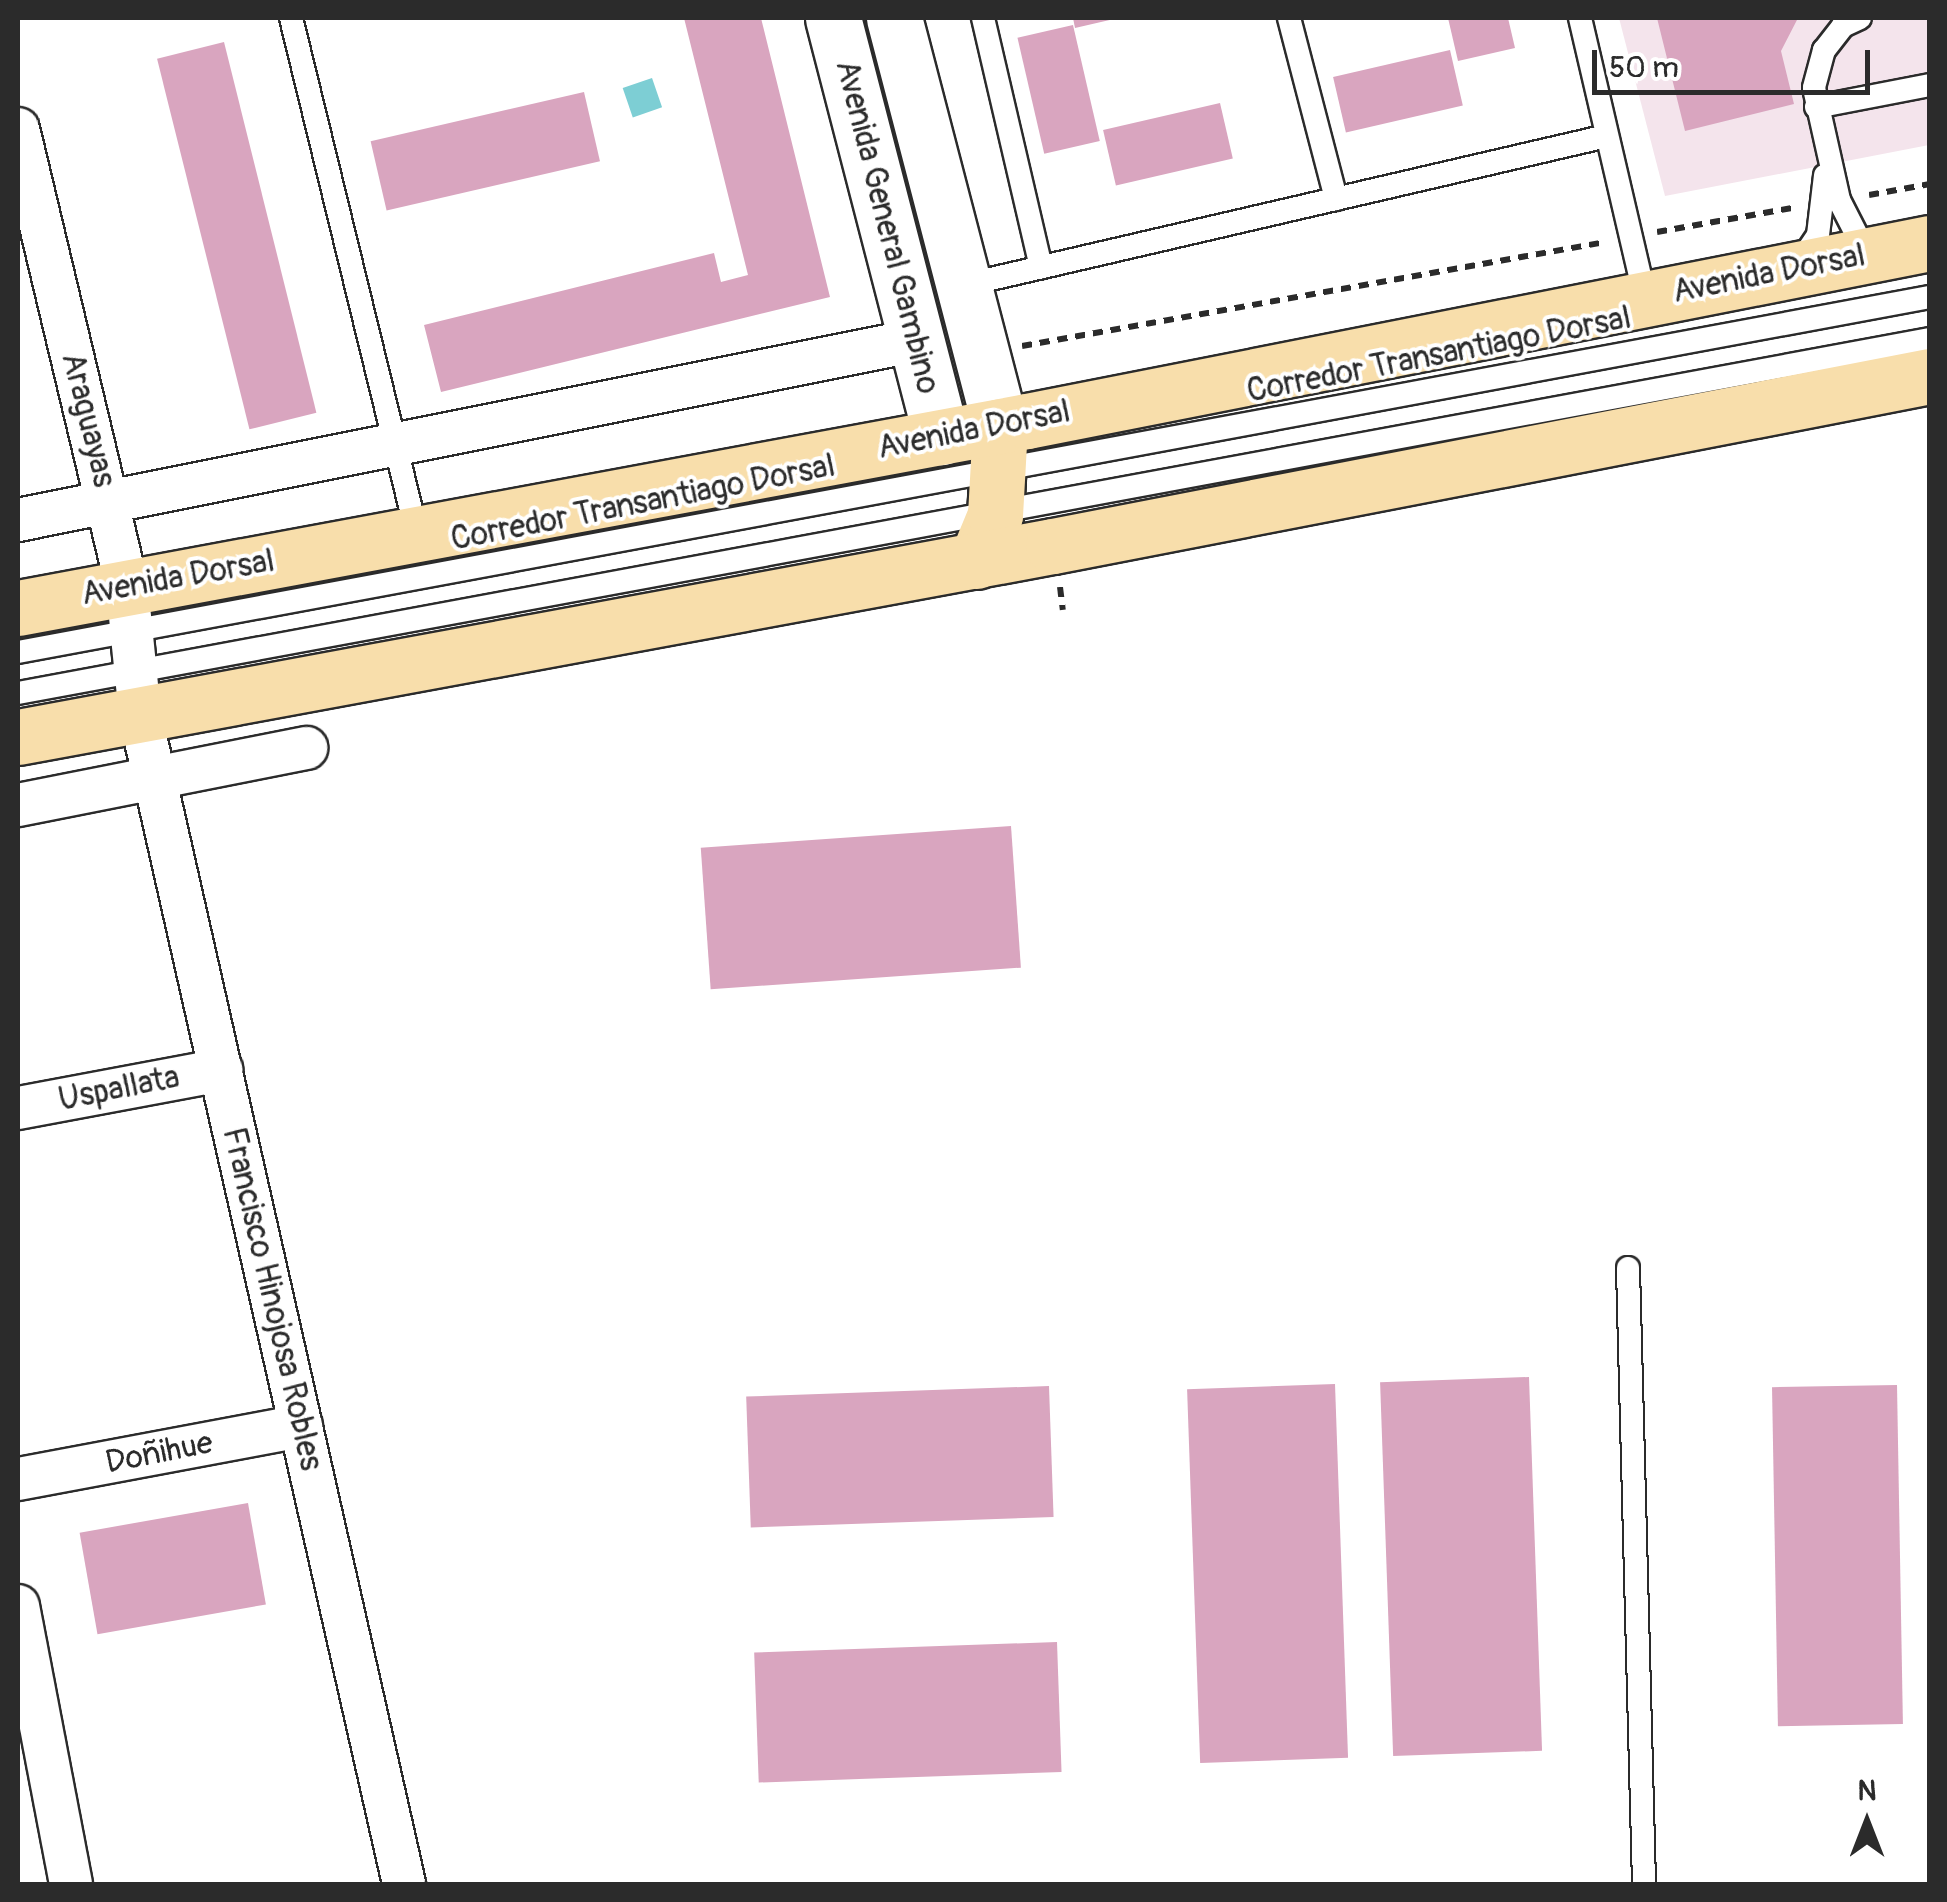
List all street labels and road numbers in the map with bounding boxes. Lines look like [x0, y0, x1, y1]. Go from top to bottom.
street label: Avenida General Gambino [827, 56, 947, 398]
street label: Avenida Dorsal [1670, 237, 1868, 311]
street label: Corredor Transantiago Dorsal [1244, 299, 1634, 411]
street label: Araguayas [53, 349, 123, 491]
street label: Avenida Dorsal [875, 393, 1073, 467]
street label: Corredor Transantiago Dorsal [448, 447, 838, 559]
street label: Avenida Dorsal [79, 542, 277, 614]
street label: Uspallata [55, 1058, 183, 1120]
street label: Francisco Hinojosa Robles [214, 1124, 330, 1474]
street label: Doñihue [102, 1424, 216, 1482]

